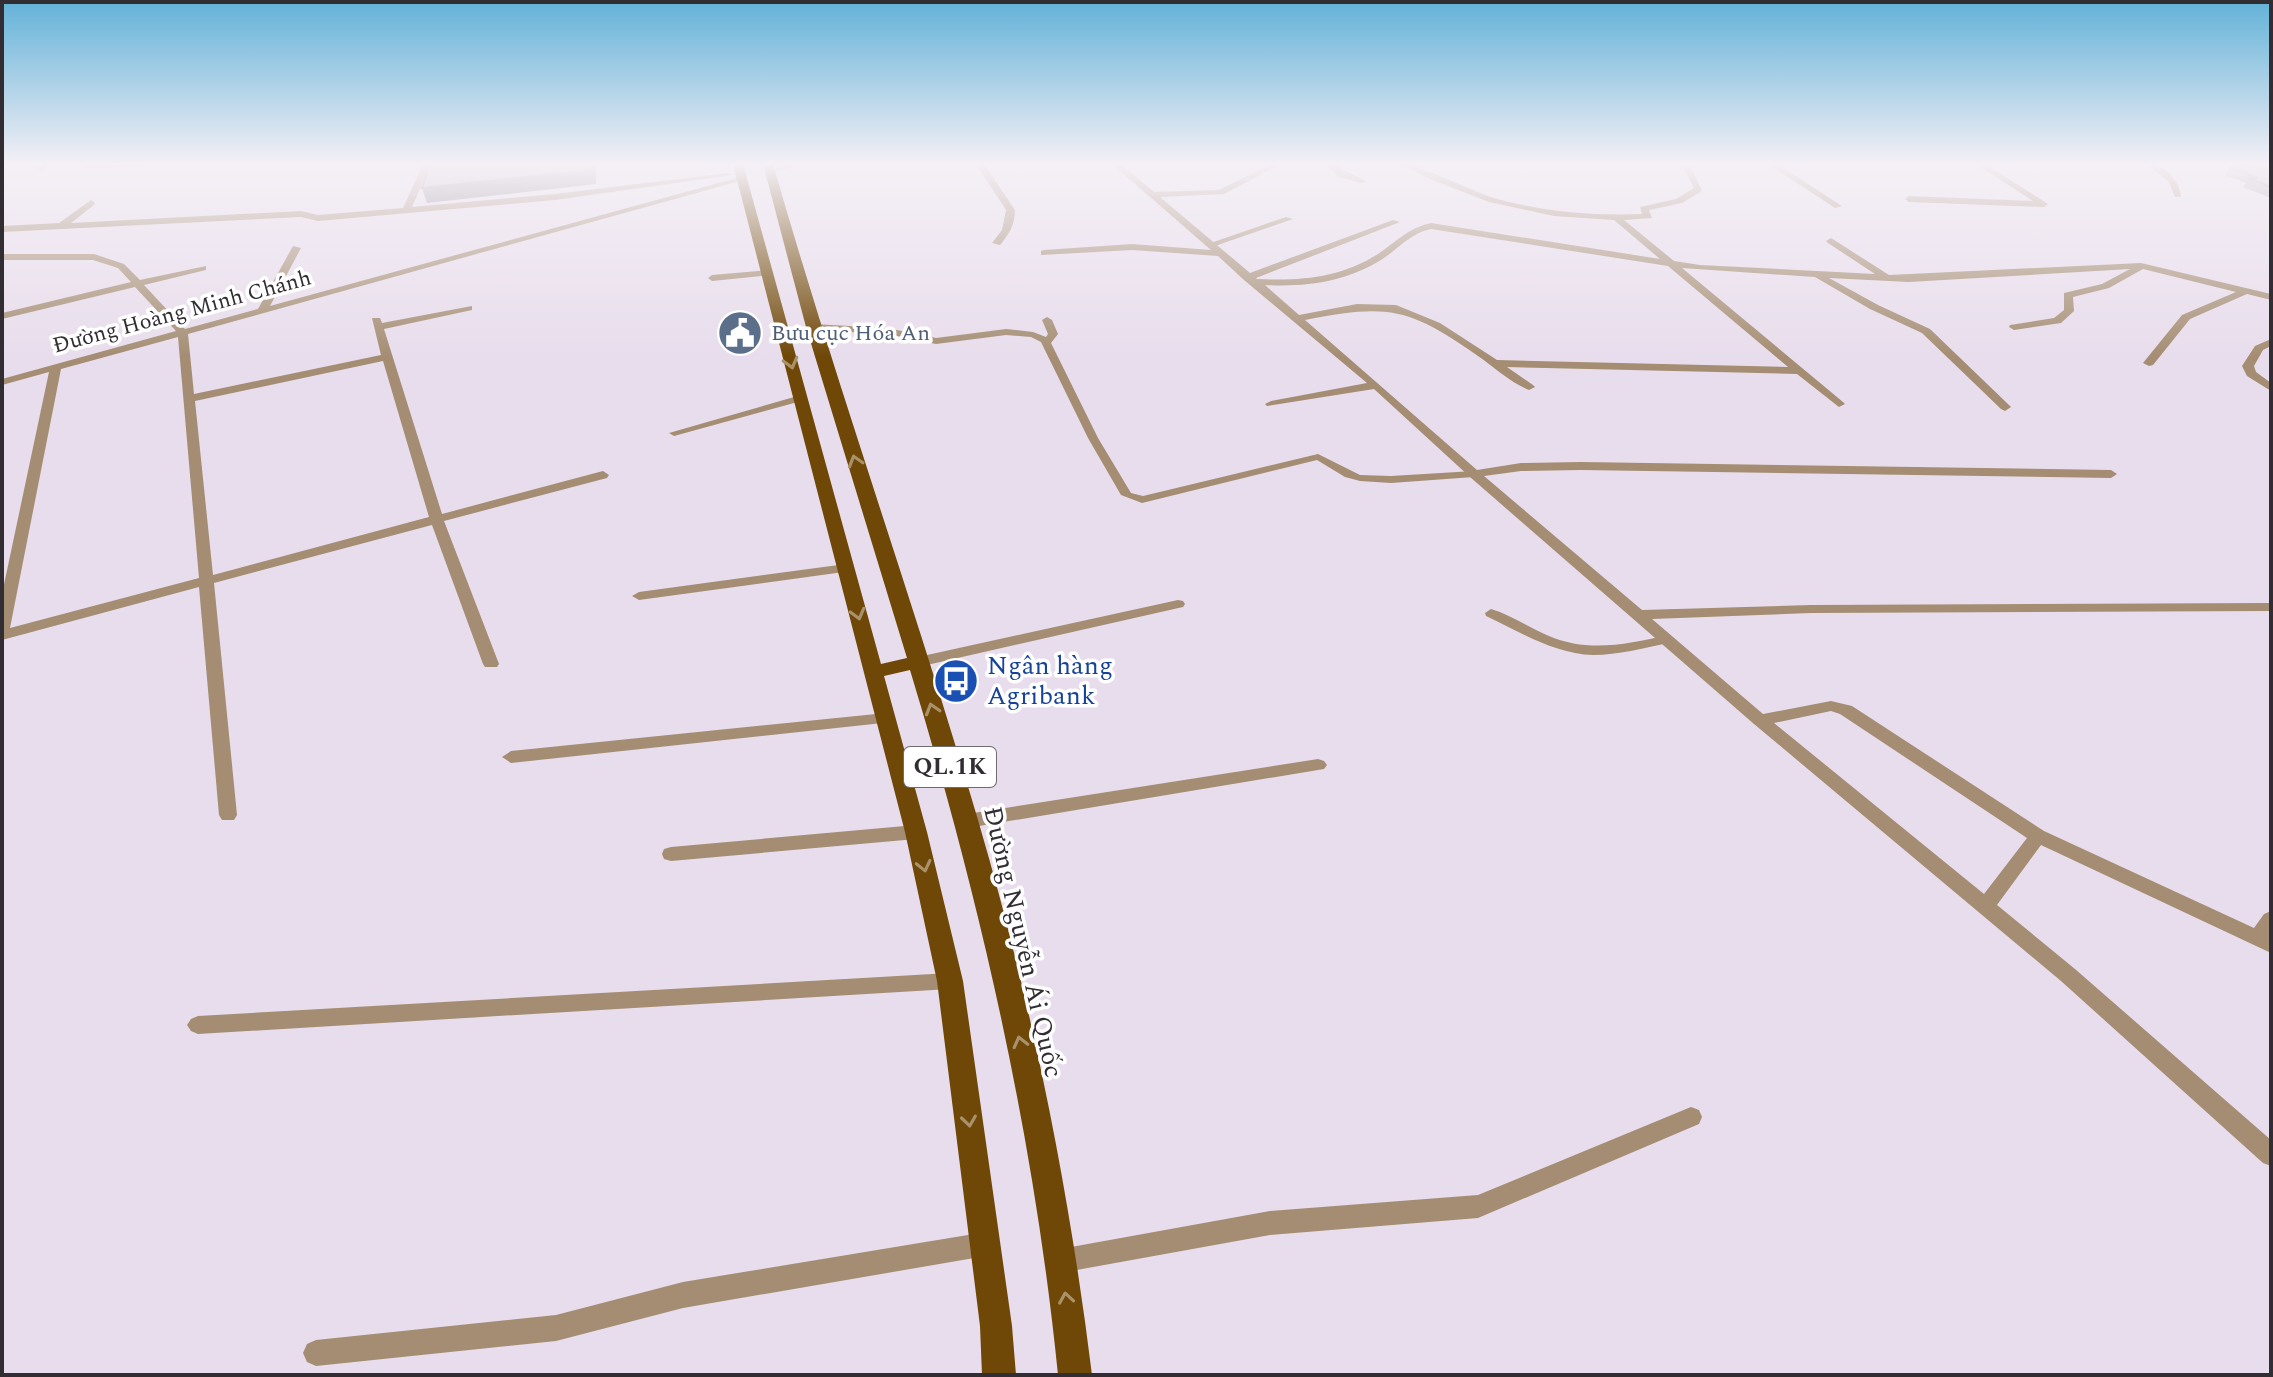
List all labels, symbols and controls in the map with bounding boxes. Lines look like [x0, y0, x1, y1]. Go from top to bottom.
street label: Đường Hoàng Minh Chánh [49, 262, 315, 362]
public building icon: Bưu cục Hóa An [716, 309, 764, 357]
place label: Bưu cục Hóa An [771, 317, 930, 350]
one-way arrow [782, 355, 799, 369]
one-way arrow [848, 455, 864, 468]
one-way arrow [849, 607, 866, 621]
place label: Ngân hàng Agribank [987, 646, 1113, 716]
bus stop icon: Ngân hàng Agribank [932, 657, 980, 705]
one-way arrow [925, 703, 941, 717]
road number: QL.1K [904, 747, 996, 787]
street label: Đường Nguyễn Ái Quốc [972, 803, 1074, 1081]
one-way arrow [915, 858, 932, 872]
one-way arrow [1013, 1035, 1030, 1049]
one-way arrow [960, 1115, 977, 1128]
one-way arrow [1058, 1291, 1075, 1304]

